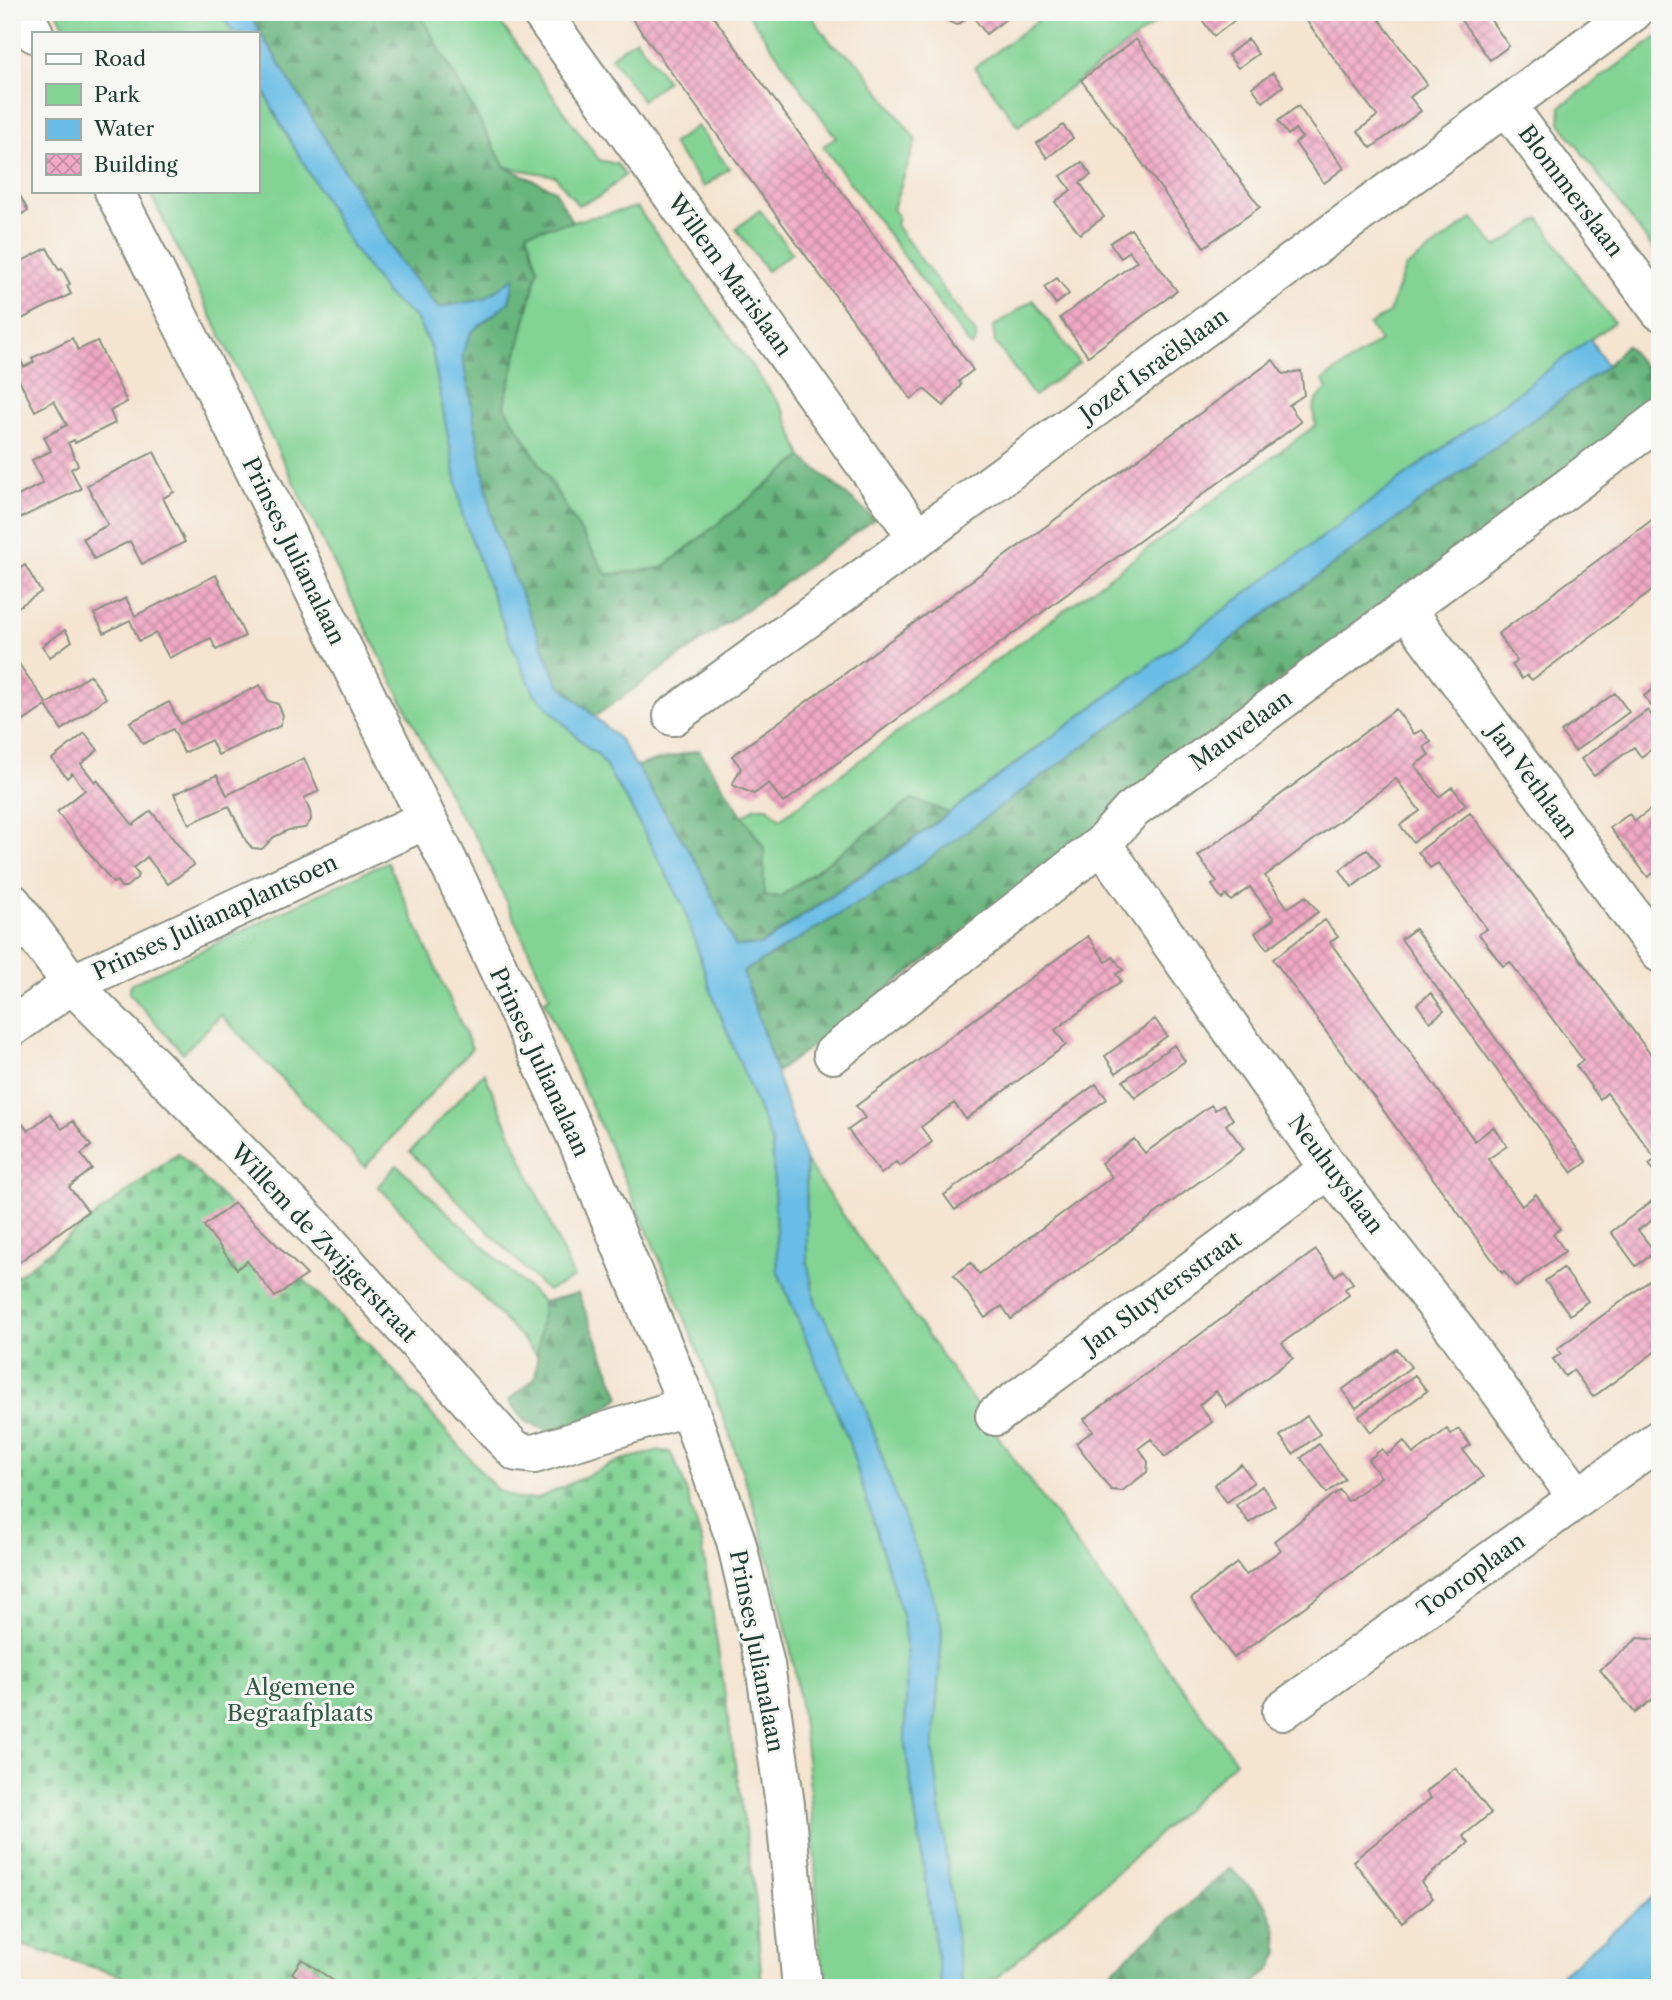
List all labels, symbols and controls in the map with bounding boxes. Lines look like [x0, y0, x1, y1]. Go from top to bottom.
legend [32, 32, 259, 192]
text: Road [94, 46, 146, 71]
text: Park [94, 82, 140, 107]
text: Water [93, 116, 154, 141]
street label: Blommerslaan [1512, 120, 1630, 262]
text: Building [94, 152, 179, 177]
street label: Willem Marislaan [661, 188, 798, 362]
street label: Jozef Israëlslaan [1072, 302, 1234, 430]
street label: Prinses Julianalaan [236, 453, 352, 649]
street label: Mauvelaan [1185, 684, 1297, 776]
street label: Jan Vethlaan [1480, 716, 1584, 844]
street label: Prinses Julianaplantsoen [88, 848, 342, 986]
street label: Prinses Julianalaan [484, 963, 596, 1161]
street label: Neuhuyslaan [1282, 1109, 1390, 1239]
street label: Willem de Zwijgerstraat [224, 1137, 423, 1348]
street label: Jan Sluytersstraat [1075, 1225, 1246, 1361]
street label: Tooroplaan [1412, 1527, 1530, 1623]
street label: Prinses Julianalaan [724, 1548, 790, 1754]
park label: Algemene Begraafplaats [227, 1673, 373, 1727]

